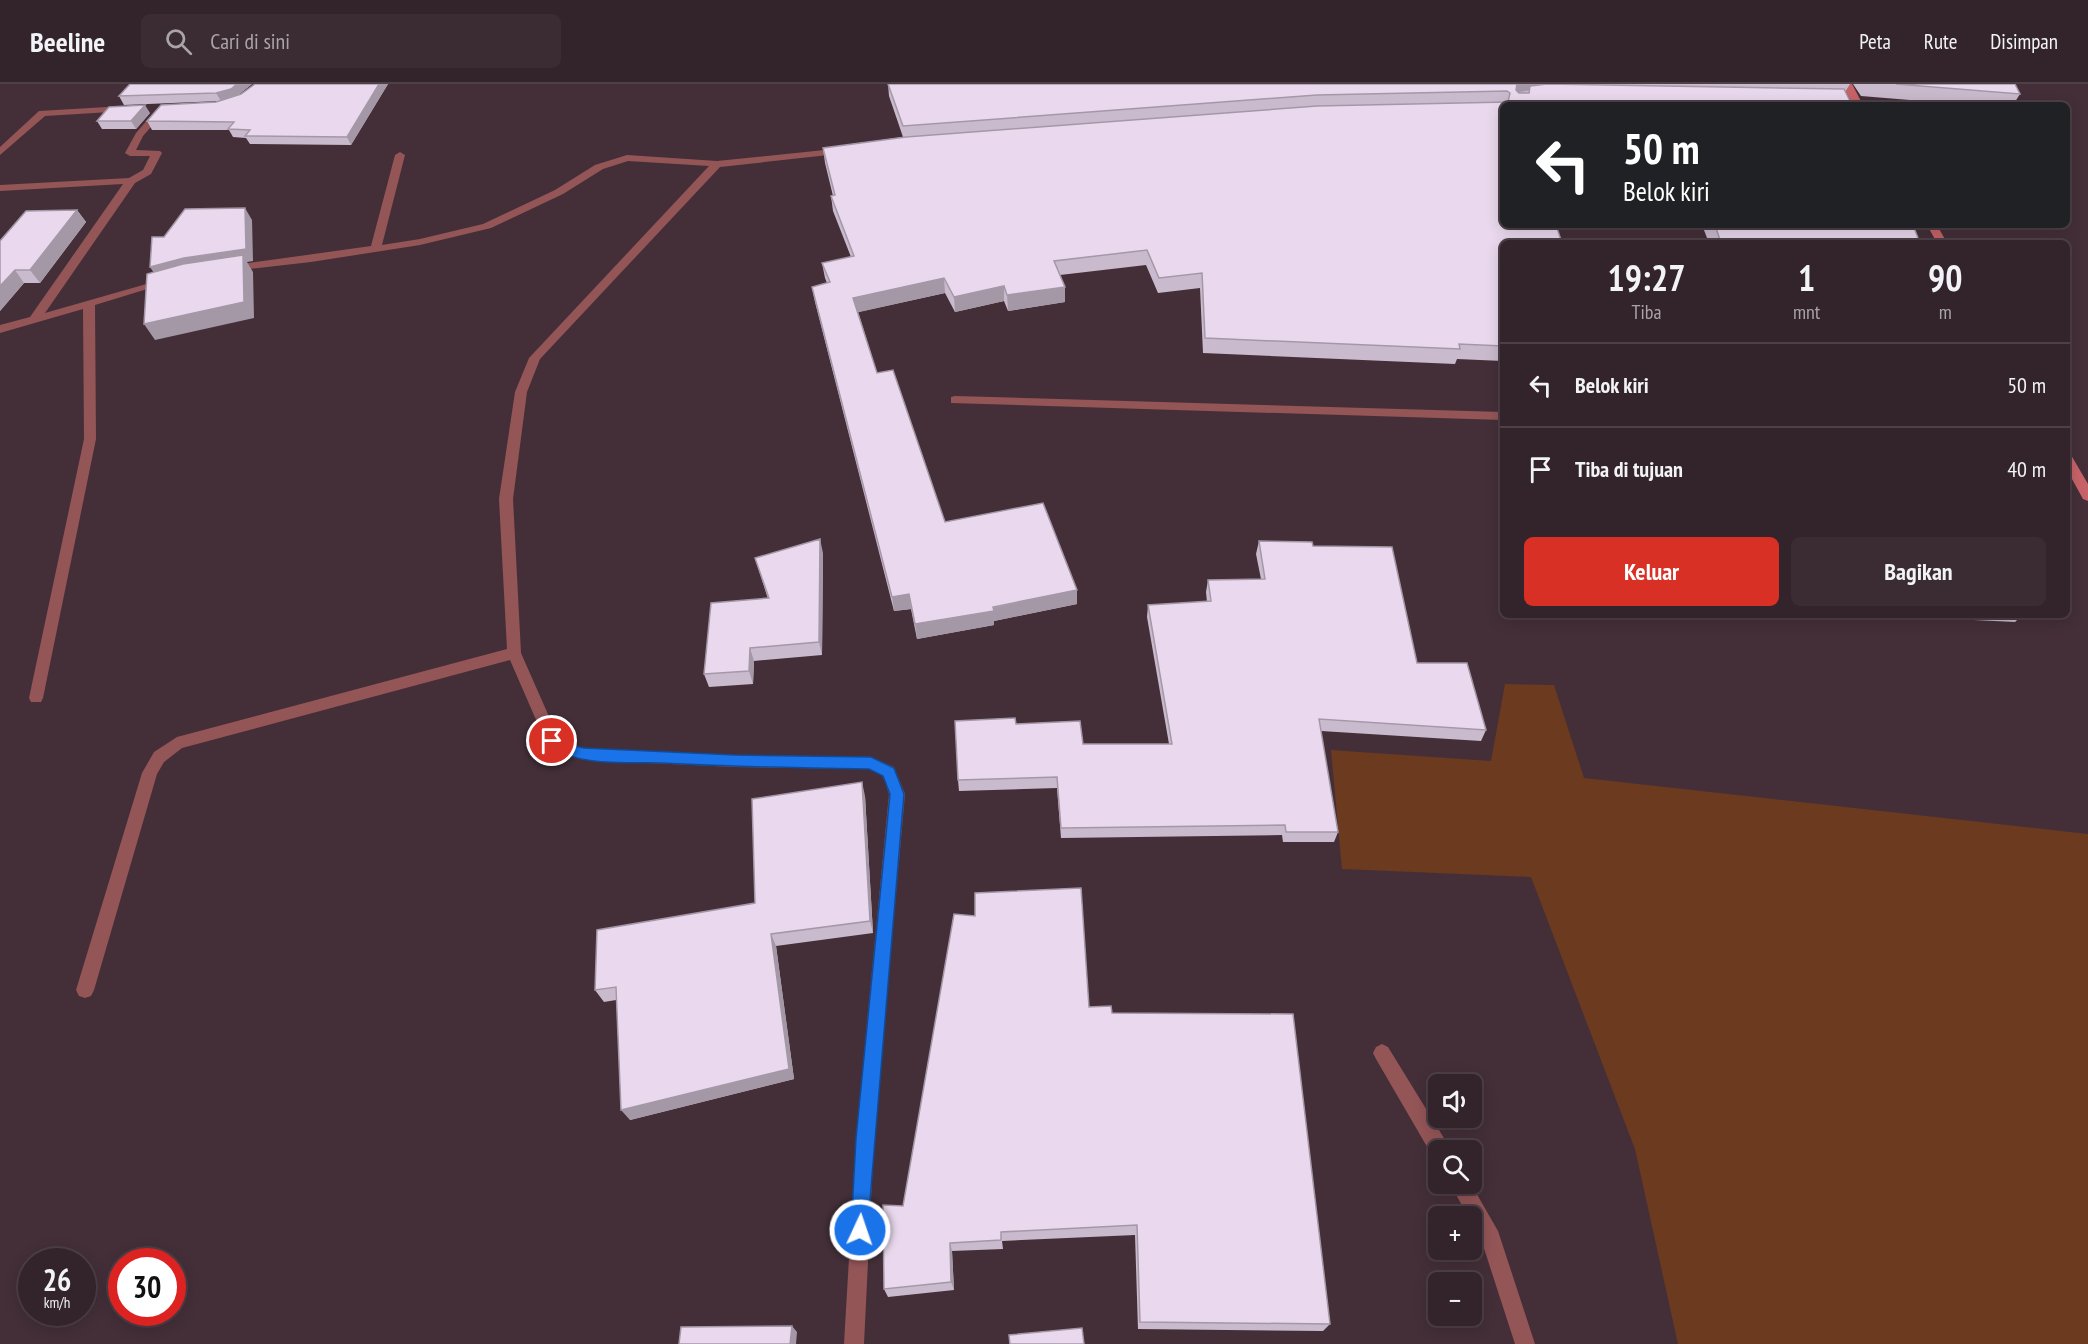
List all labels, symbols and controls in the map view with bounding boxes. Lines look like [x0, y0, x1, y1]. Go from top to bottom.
search box [141, 14, 561, 68]
text: Beeline [30, 23, 105, 60]
icon: search [162, 25, 195, 58]
text: Cari di sini [210, 27, 290, 55]
text: Peta [1859, 28, 1891, 55]
text: Rute [1924, 28, 1957, 55]
text: Disimpan [1990, 28, 2058, 55]
text: 50 m [1623, 121, 1700, 176]
icon: left [1524, 126, 1602, 204]
text: Belok kiri [1623, 174, 1710, 208]
text: 19:27 [1608, 254, 1685, 301]
text: 1 [1798, 254, 1815, 301]
text: 90 [1928, 254, 1962, 301]
text: Tiba [1632, 299, 1662, 325]
text: mnt [1793, 299, 1820, 325]
text: m [1939, 299, 1952, 325]
icon: left [1524, 369, 1557, 402]
text: Belok kiri [1575, 371, 1649, 399]
text: 50 m [2007, 371, 2046, 399]
icon: arrive [1524, 453, 1557, 486]
text: Tiba di tujuan [1575, 455, 1683, 483]
text: 40 m [2007, 455, 2046, 483]
button: Keluar [1524, 537, 1779, 606]
button: Bagikan [1791, 537, 2046, 606]
pin [526, 715, 577, 766]
icon: arrive [535, 724, 568, 757]
map controls [1428, 1074, 1482, 1326]
button: sound [1428, 1074, 1482, 1128]
button: search [1428, 1140, 1482, 1194]
position arrow [828, 1198, 892, 1262]
button: + [1428, 1206, 1482, 1260]
speed limit sign: 30 [108, 1248, 186, 1326]
text: 26 [43, 1260, 71, 1299]
button: − [1428, 1272, 1482, 1326]
text: km/h [44, 1293, 70, 1312]

